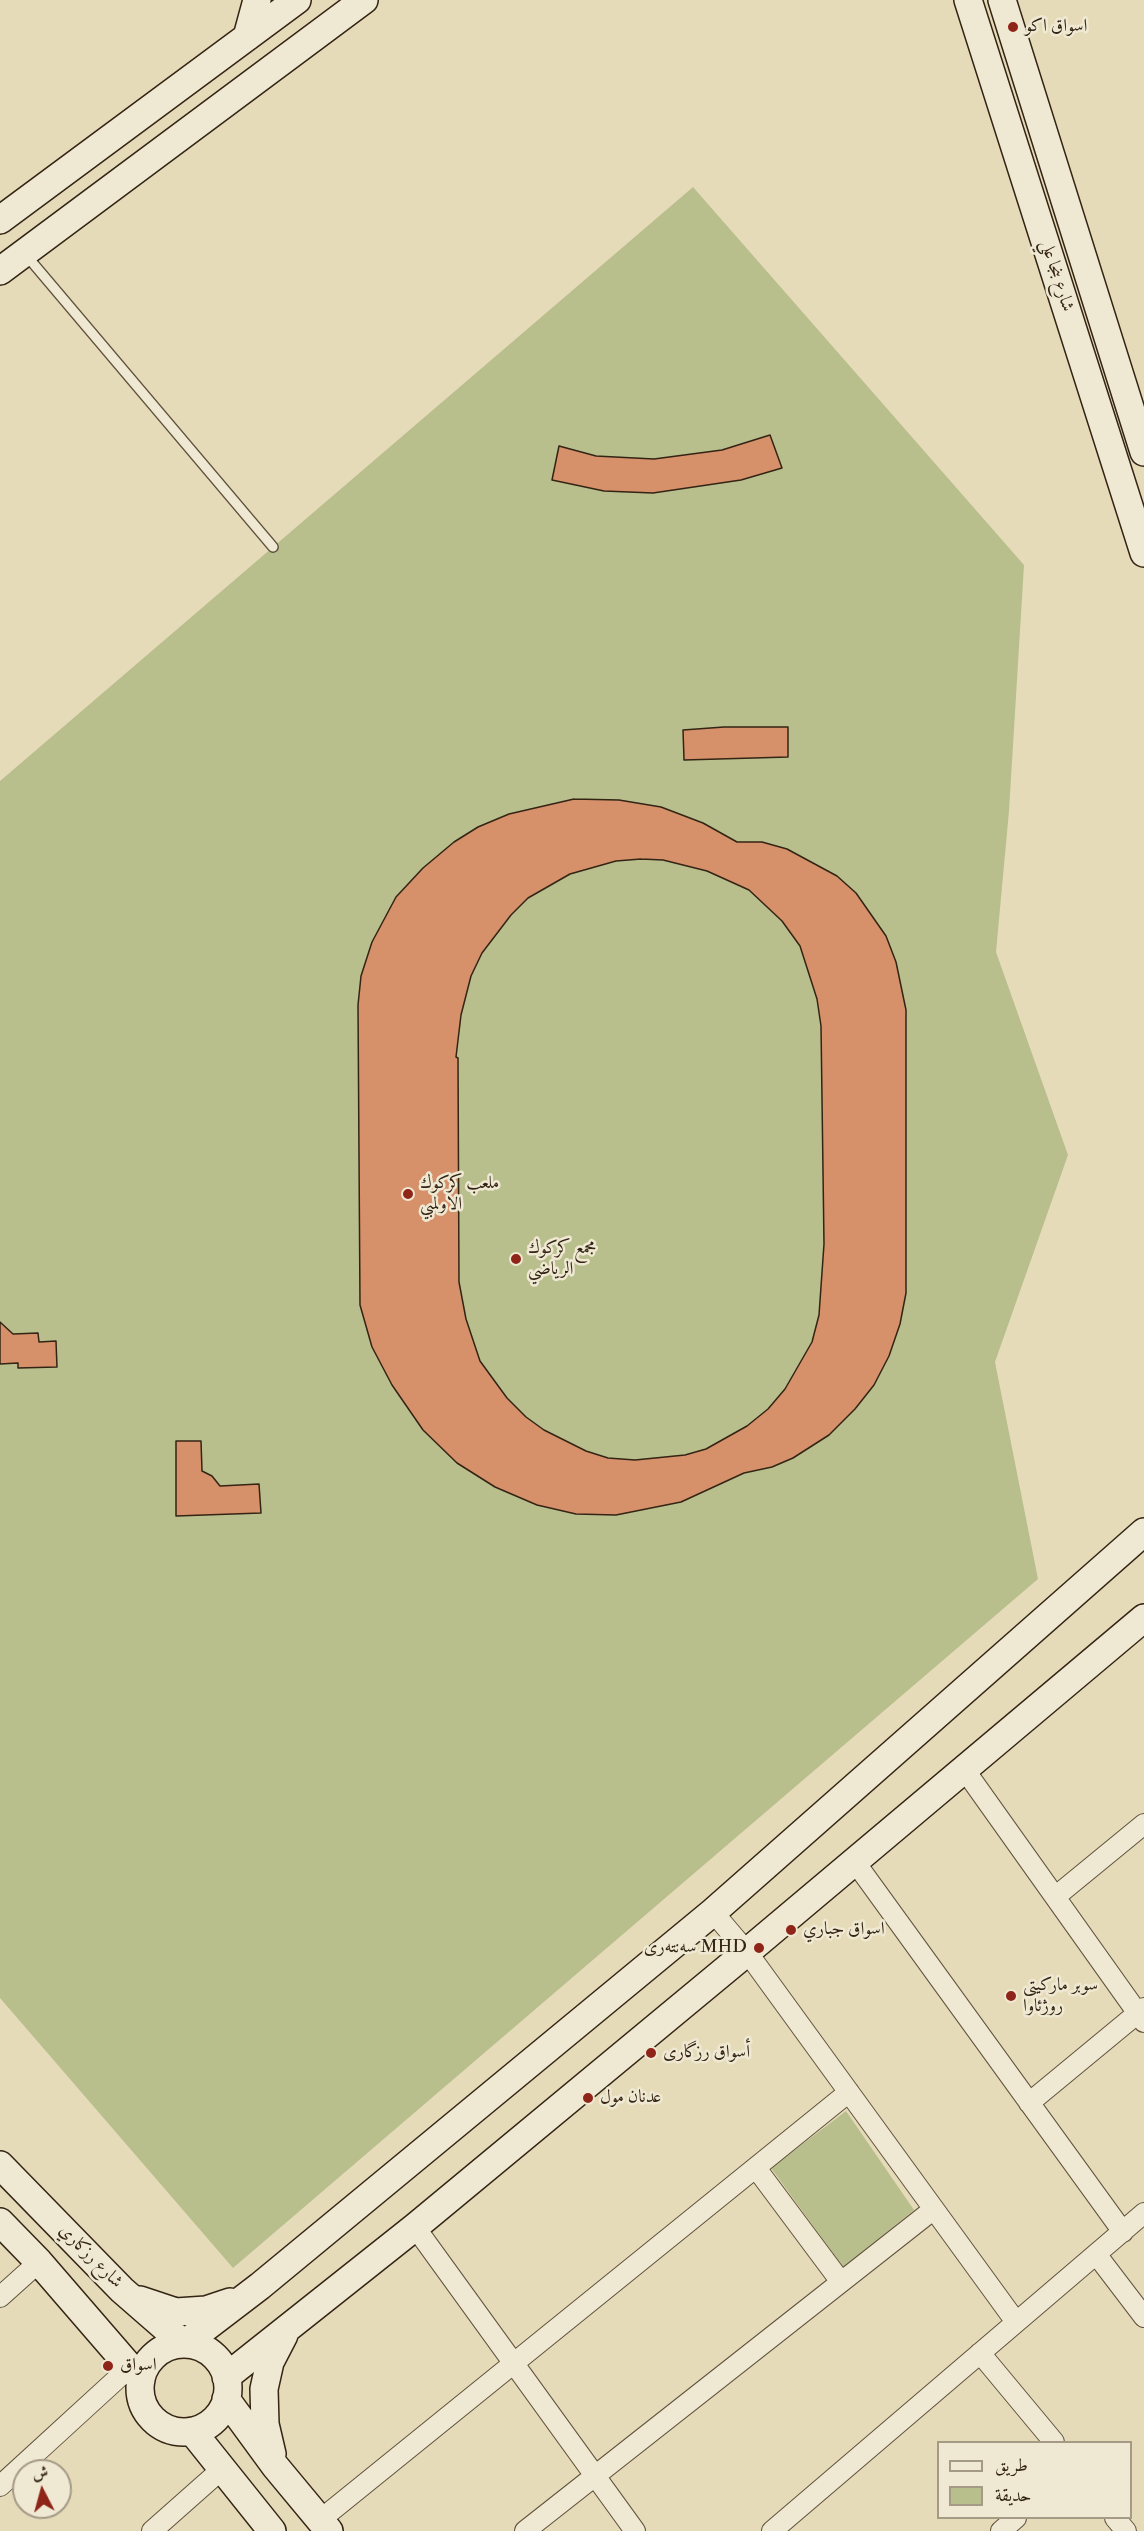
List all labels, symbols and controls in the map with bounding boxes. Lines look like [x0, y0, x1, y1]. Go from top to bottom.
place label: اسواق اكو [1025, 16, 1087, 38]
marker: اسواق اكو [1006, 20, 1020, 34]
street label: شارع بنجا علي [1034, 237, 1078, 315]
place label: ملعب كركوك الاولمبي [420, 1173, 499, 1216]
marker: ملعب كركوك الاولمبي [401, 1187, 415, 1201]
place label: مجمع كركوك الرياضي [528, 1238, 596, 1280]
marker: مجمع كركوك الرياضي [509, 1252, 523, 1266]
place label: اسواق جباري [803, 1919, 885, 1941]
marker: اسواق جباري [784, 1923, 798, 1937]
place label: سەنتەری MHD [644, 1937, 747, 1959]
marker: سەنتەری MHD [752, 1941, 766, 1955]
place label: سوبر ماركيتى روژئاوا [1023, 1975, 1098, 2018]
marker: سوبر ماركيتى روژئاوا [1004, 1989, 1018, 2003]
place label: أسواق رزگارى [663, 2042, 750, 2064]
marker: أسواق رزگارى [644, 2046, 658, 2060]
place label: عدنان مول [600, 2087, 661, 2109]
marker: عدنان مول [581, 2091, 595, 2105]
street label: شارع رزكاري [53, 2220, 127, 2294]
place label: اسواق [120, 2355, 157, 2377]
marker: اسواق [101, 2359, 115, 2373]
legend [937, 2441, 1132, 2519]
text: طريق [995, 2454, 1028, 2477]
north arrow [12, 2459, 72, 2519]
text: ش [31, 2462, 49, 2484]
text: حديقة [995, 2484, 1031, 2507]

